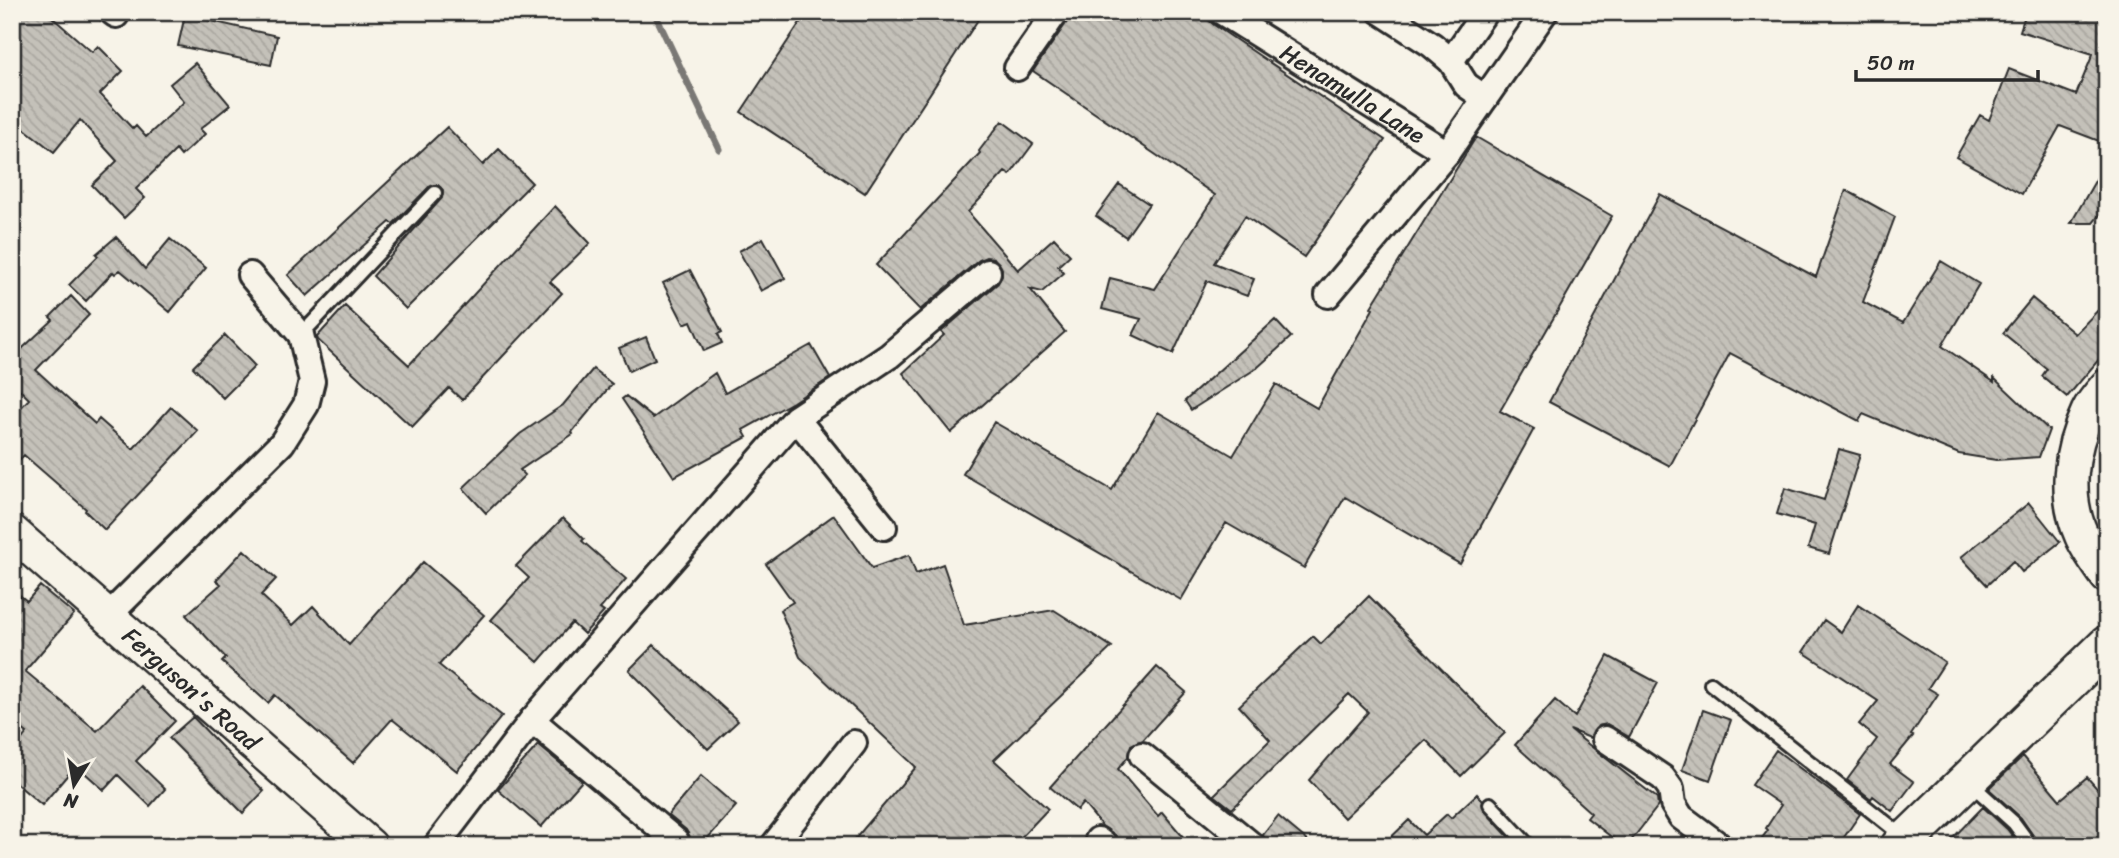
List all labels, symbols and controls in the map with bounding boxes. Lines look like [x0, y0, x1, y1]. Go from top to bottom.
street label: Henamulla Lane [1271, 32, 1434, 156]
scale bar [1856, 38, 2038, 82]
text: 50 m [1867, 44, 1915, 82]
street label: Ferguson's Road [112, 616, 271, 763]
north arrow [38, 750, 108, 820]
text: N [60, 784, 81, 819]

